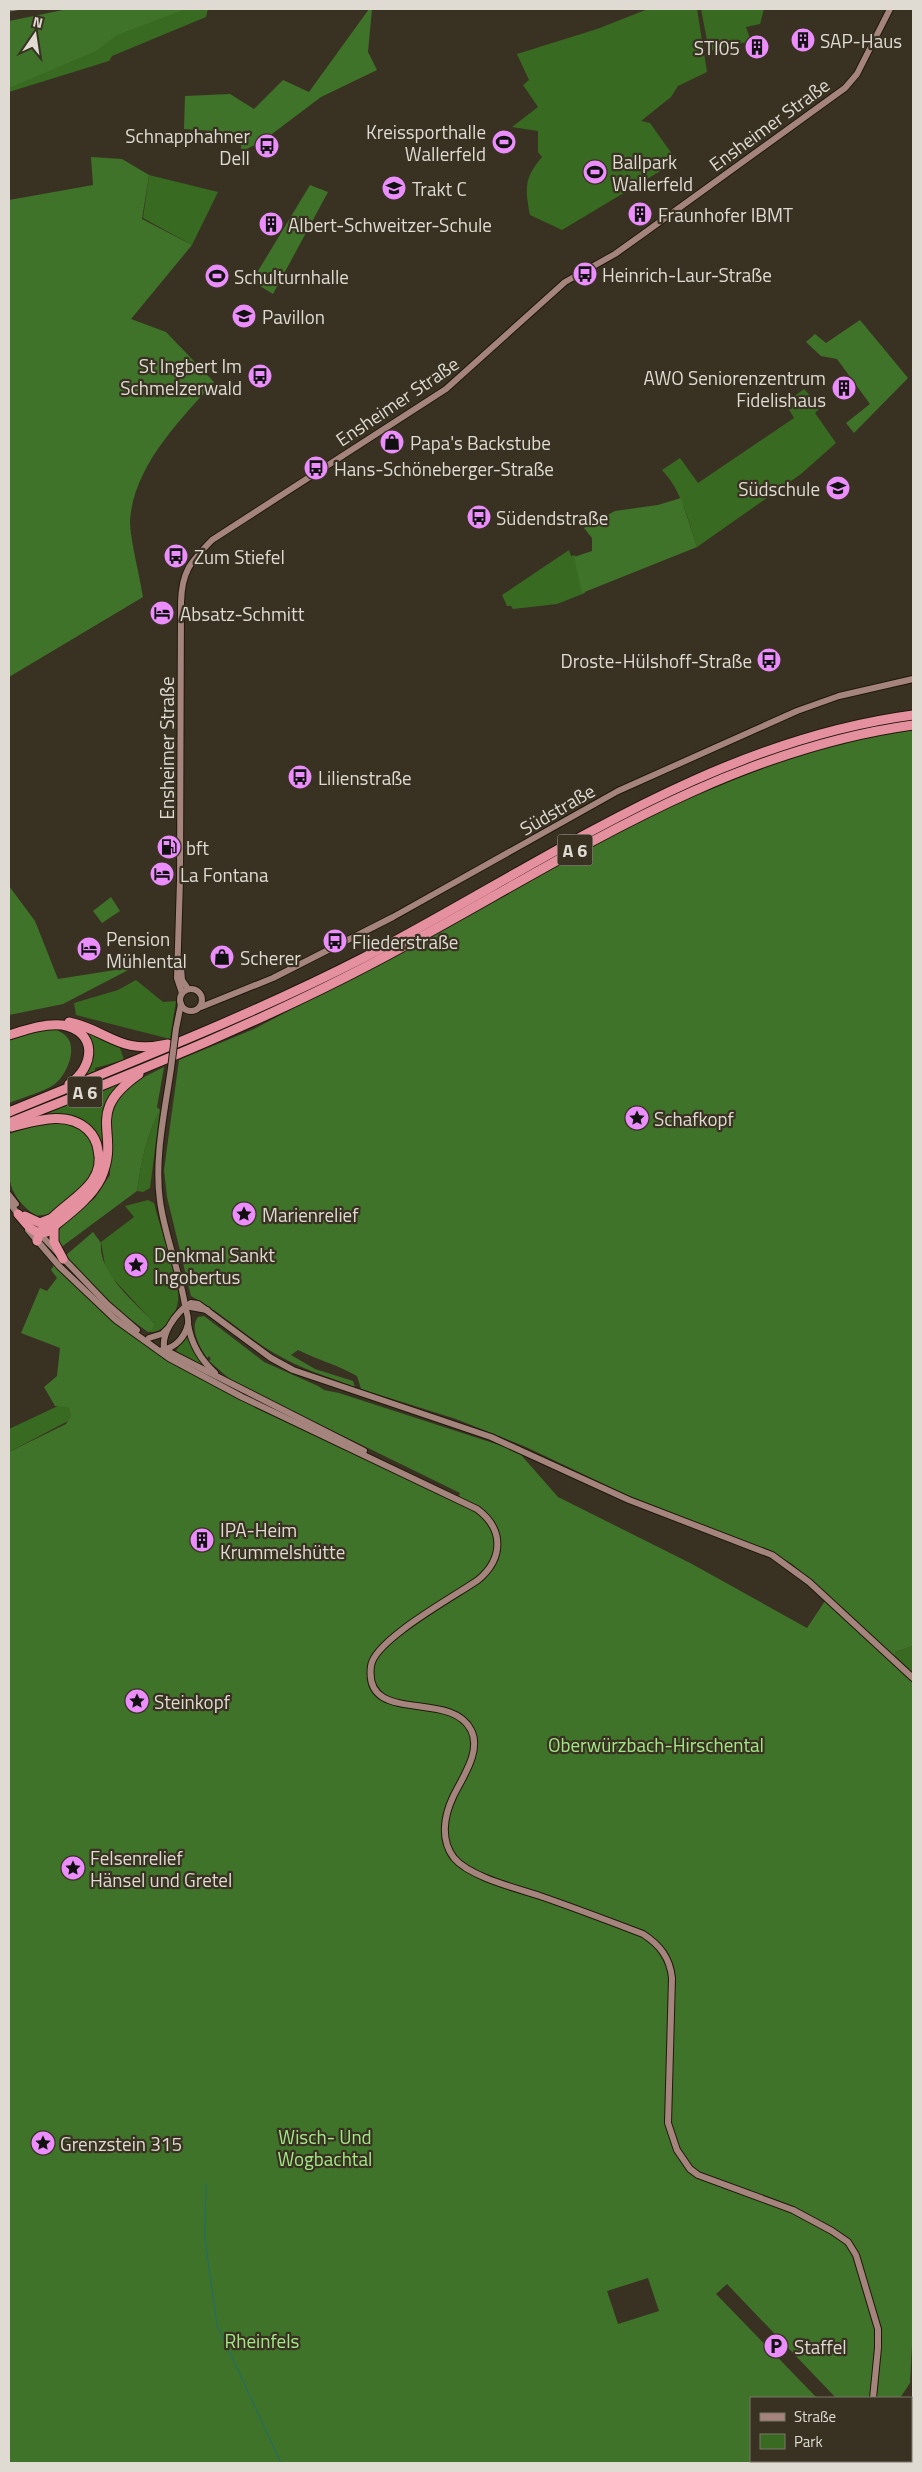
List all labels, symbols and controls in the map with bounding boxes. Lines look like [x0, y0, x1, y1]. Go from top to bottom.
north arrow [10, 10, 60, 60]
text: N [31, 11, 45, 33]
place label: SAP-Haus [820, 26, 902, 55]
building icon: SAP-Haus [790, 27, 816, 53]
place label: STI05 [694, 33, 740, 62]
building icon: STI05 [744, 34, 770, 60]
street label: Ensheimer Straße [703, 70, 835, 178]
place label: Kreissporthalle Wallerfeld [366, 117, 486, 168]
place label: Schnapphahner Dell [125, 121, 250, 172]
sports icon: Kreissporthalle Wallerfeld [491, 129, 517, 155]
bus stop icon: Schnapphahner Dell [254, 133, 280, 159]
place label: Ballpark Wallerfeld [612, 147, 693, 198]
sports icon: Ballpark Wallerfeld [582, 159, 608, 185]
place label: Trakt C [412, 174, 467, 203]
school or university icon: Trakt C [381, 175, 407, 201]
place label: Fraunhofer IBMT [658, 200, 793, 229]
building icon: Fraunhofer IBMT [627, 201, 653, 227]
place label: Albert-Schweitzer-Schule [288, 210, 492, 239]
building icon: Albert-Schweitzer-Schule [258, 211, 284, 237]
place label: Heinrich-Laur-Straße [602, 260, 772, 289]
bus stop icon: Heinrich-Laur-Straße [572, 261, 598, 287]
place label: Schulturnhalle [234, 262, 349, 291]
sports icon: Schulturnhalle [204, 263, 230, 289]
place label: Pavillon [262, 302, 325, 331]
school or university icon: Pavillon [231, 303, 257, 329]
street label: Ensheimer Straße [330, 349, 464, 453]
place label: St Ingbert Im Schmelzerwald [120, 351, 242, 402]
bus stop icon: St Ingbert Im Schmelzerwald [247, 363, 273, 389]
place label: AWO Seniorenzentrum Fidelishaus [644, 363, 826, 414]
building icon: AWO Seniorenzentrum Fidelishaus [831, 375, 857, 401]
place label: Papa's Backstube [410, 428, 551, 457]
shop icon: Papa's Backstube [379, 429, 405, 455]
place label: Hans-Schöneberger-Straße [334, 454, 554, 483]
bus stop icon: Hans-Schöneberger-Straße [303, 455, 329, 481]
place label: Südschule [738, 474, 820, 503]
school or university icon: Südschule [825, 475, 851, 501]
place label: Südendstraße [496, 503, 608, 532]
bus stop icon: Südendstraße [466, 504, 492, 530]
place label: Zum Stiefel [194, 542, 285, 571]
bus stop icon: Zum Stiefel [163, 543, 189, 569]
place label: Absatz-Schmitt [180, 599, 305, 628]
hotel icon: Absatz-Schmitt [149, 600, 175, 626]
place label: Droste-Hülshoff-Straße [561, 646, 752, 675]
bus stop icon: Droste-Hülshoff-Straße [756, 647, 782, 673]
street label: Ensheimer Straße [152, 676, 181, 820]
place label: Lilienstraße [318, 763, 412, 792]
bus stop icon: Lilienstraße [287, 764, 313, 790]
street label: Südstraße [514, 776, 600, 842]
place label: bft [186, 833, 209, 862]
fuel station icon: bft [156, 834, 182, 860]
road number: A 6 [558, 834, 592, 866]
place label: La Fontana [180, 860, 269, 889]
hotel icon: La Fontana [149, 861, 175, 887]
place label: Pension Mühlental [106, 924, 187, 975]
place label: Fliederstraße [352, 927, 458, 956]
bus stop icon: Fliederstraße [322, 928, 348, 954]
hotel icon: Pension Mühlental [76, 936, 102, 962]
place label: Scherer [240, 943, 301, 972]
shop icon: Scherer [209, 944, 235, 970]
road number: A 6 [68, 1076, 102, 1108]
place label: Schafkopf [654, 1104, 734, 1133]
place icon: Schafkopf [624, 1105, 650, 1131]
place label: Marienrelief [262, 1200, 359, 1229]
place icon: Marienrelief [231, 1201, 257, 1227]
place label: Denkmal Sankt Ingobertus [154, 1240, 275, 1291]
place icon: Denkmal Sankt Ingobertus [123, 1252, 149, 1278]
place label: IPA-Heim Krummelshütte [220, 1515, 345, 1566]
building icon: IPA-Heim Krummelshütte [189, 1527, 215, 1553]
place label: Steinkopf [154, 1687, 231, 1716]
place icon: Steinkopf [124, 1688, 150, 1714]
park label: Oberwürzbach-Hirschental [548, 1730, 764, 1759]
place label: Felsenrelief Hänsel und Gretel [90, 1843, 232, 1894]
place icon: Felsenrelief Hänsel und Gretel [60, 1855, 86, 1881]
park label: Wisch- Und Wogbachtal [278, 2122, 372, 2173]
place label: Grenzstein 315 [60, 2129, 182, 2158]
place icon: Grenzstein 315 [30, 2130, 56, 2156]
park label: Rheinfels [225, 2326, 300, 2355]
place label: Staffel [794, 2332, 847, 2361]
parking icon: Staffel [763, 2333, 789, 2359]
legend [750, 2397, 912, 2462]
text: Straße [794, 2405, 836, 2428]
text: Park [794, 2430, 823, 2453]

